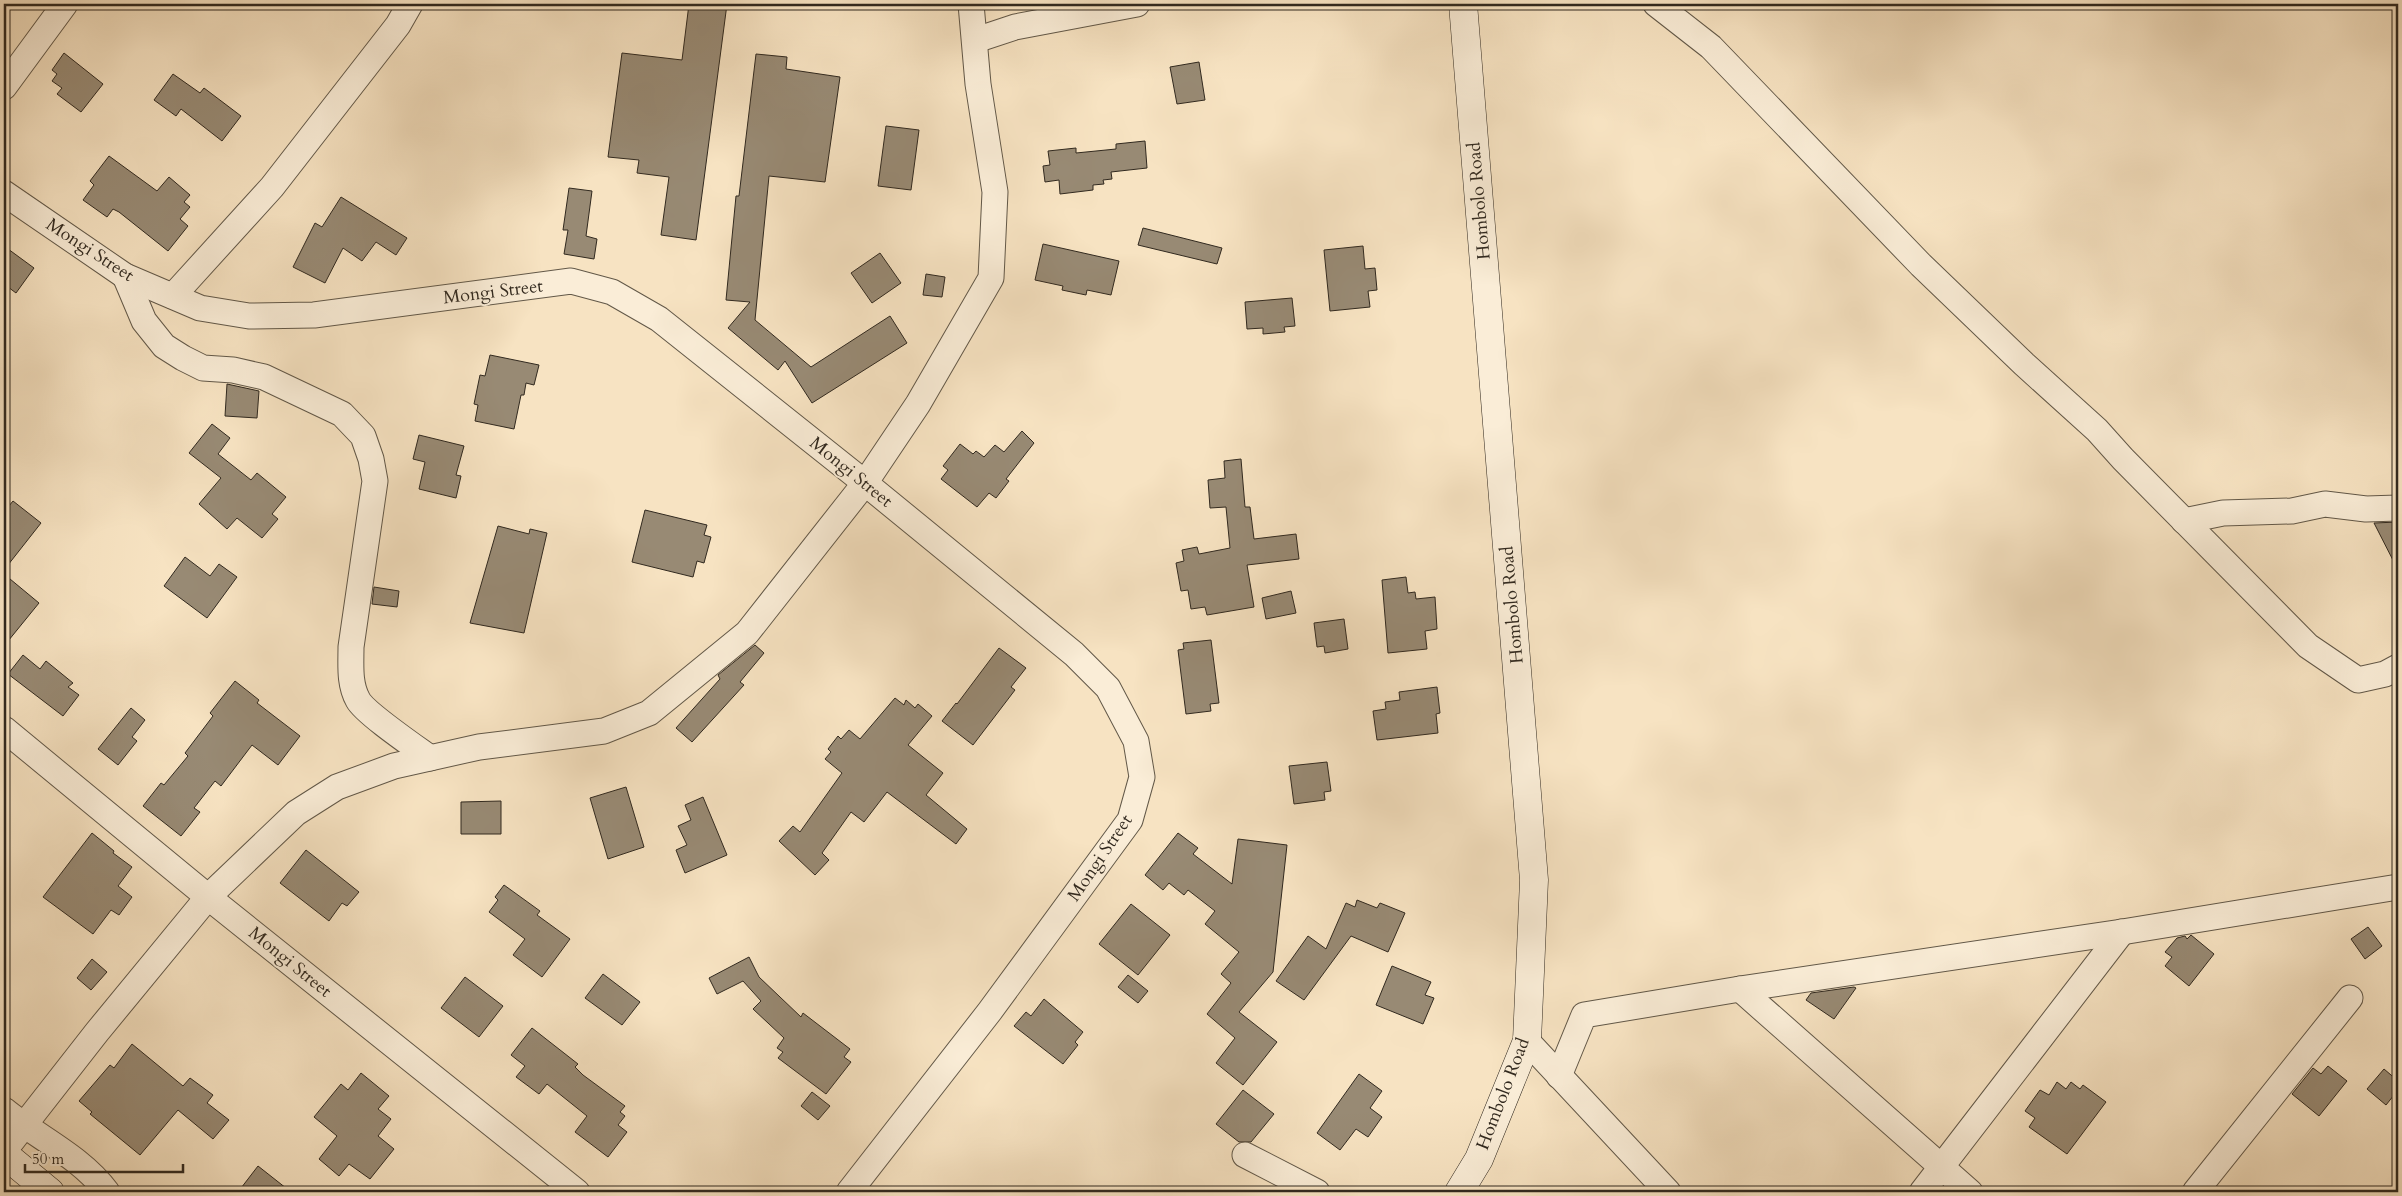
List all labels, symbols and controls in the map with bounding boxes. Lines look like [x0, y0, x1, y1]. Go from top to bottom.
street label: Hombolo Road [1461, 141, 1497, 261]
street label: Mongi Street [41, 212, 139, 288]
street label: Mongi Street [442, 273, 545, 311]
street label: Mongi Street [804, 431, 898, 513]
street label: Hombolo Road [1494, 545, 1530, 665]
street label: Mongi Street [1062, 809, 1139, 907]
street label: Mongi Street [243, 921, 337, 1003]
street label: Hombolo Road [1470, 1034, 1536, 1154]
scale bar [25, 1141, 182, 1173]
text: 50 m [32, 1149, 64, 1169]

